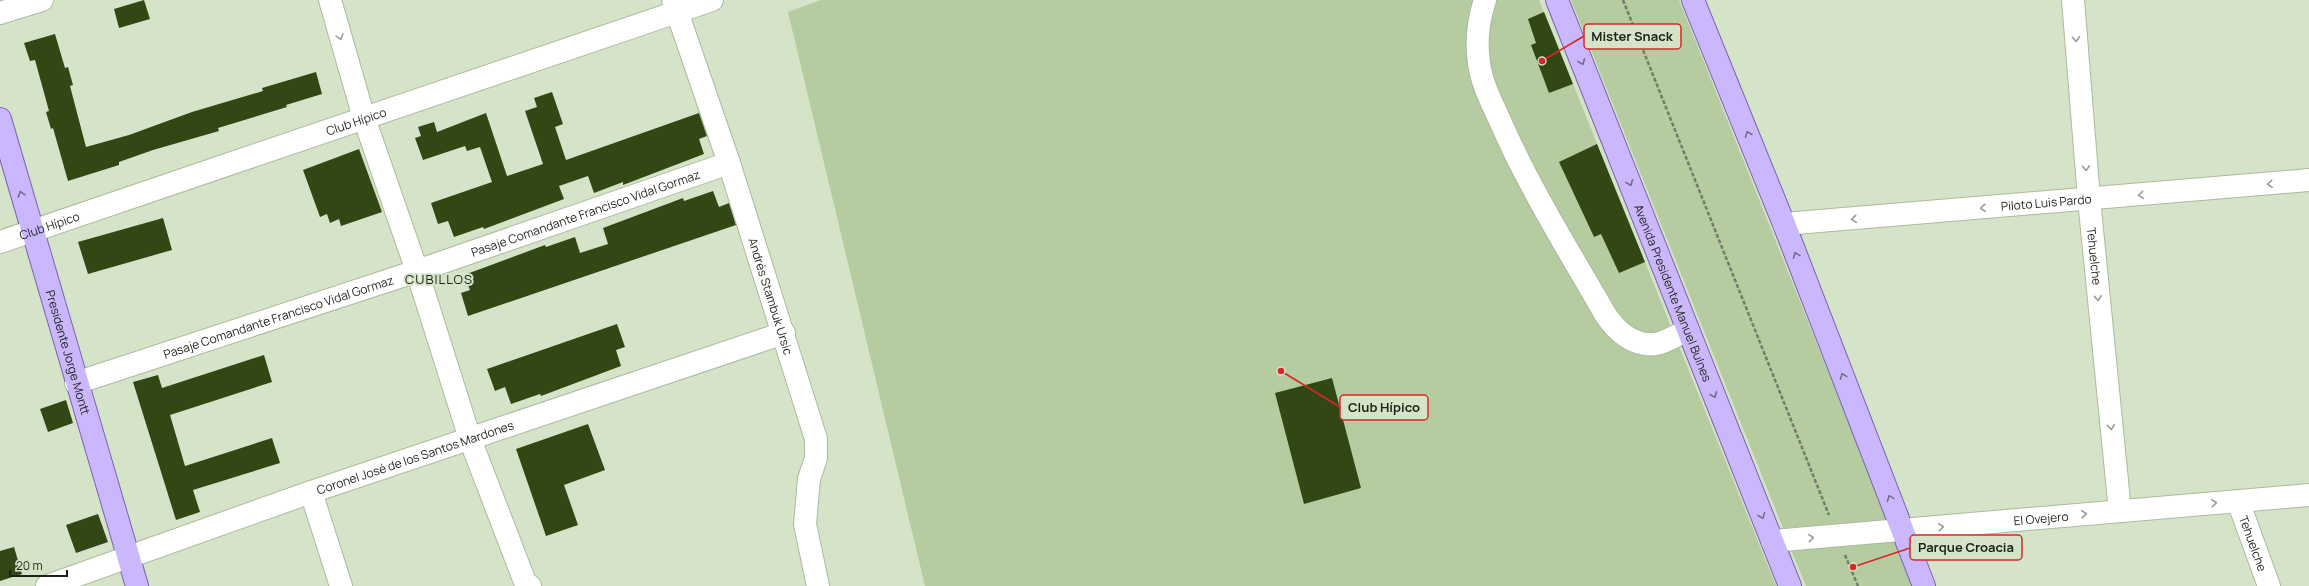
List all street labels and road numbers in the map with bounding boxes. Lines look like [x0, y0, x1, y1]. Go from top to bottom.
street label: Club Hípico [324, 103, 388, 139]
street label: Pasaje Comandante Francisco Vidal Gormaz [469, 165, 702, 260]
street label: Piloto Luis Pardo [2000, 190, 2092, 214]
street label: Avenida Presidente Manuel Bulnes [1630, 201, 1716, 384]
street label: Club Hípico [17, 207, 82, 243]
street label: Tehuelche [2083, 226, 2106, 286]
street label: Andrés Stambuk Ursic [745, 236, 798, 357]
street label: Pasaje Comandante Francisco Vidal Gormaz [161, 271, 396, 362]
street label: Presidente Jorge Montt [42, 288, 95, 417]
street label: Coronel José de los Santos Mardones [314, 416, 516, 498]
street label: El Ovejero [2013, 507, 2069, 529]
street label: Tehuelche [2235, 513, 2271, 573]

